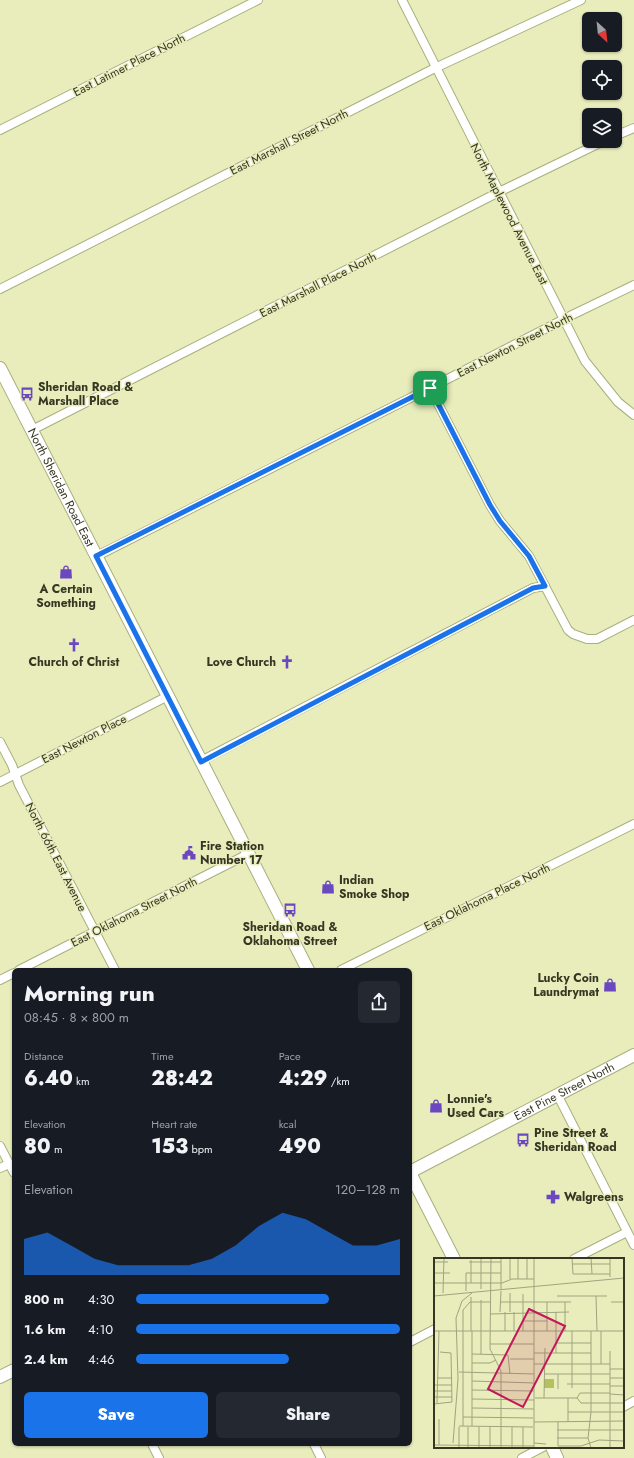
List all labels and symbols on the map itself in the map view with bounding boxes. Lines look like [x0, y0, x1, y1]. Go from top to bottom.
north arrow [582, 12, 622, 52]
street label: East Latimer Place North [70, 29, 188, 101]
street label: East Marshall Street North [227, 104, 351, 180]
street label: North Maplewood Avenue East [465, 140, 553, 288]
street label: East Marshall Place North [256, 248, 380, 322]
street label: East Newton Street North [454, 308, 576, 382]
pin [413, 371, 447, 405]
place label: Sheridan Road & Marshall Place [38, 378, 133, 410]
bus stop icon: Sheridan Road & Marshall Place [19, 386, 35, 402]
street label: North Sheridan Road East [23, 425, 99, 550]
shop icon: A Certain Something [58, 564, 74, 580]
place label: A Certain Something [36, 580, 96, 612]
church icon: Church of Christ [66, 637, 82, 653]
place label: Church of Christ [29, 653, 120, 671]
place label: Love Church [206, 653, 276, 671]
church icon: Love Church [279, 654, 295, 670]
street label: East Newton Place [38, 710, 130, 768]
street label: North 66th East Avenue [21, 799, 91, 915]
place label: Fire Station Number 17 [200, 837, 264, 869]
public building icon: Fire Station Number 17 [181, 845, 197, 861]
street label: East Oklahoma Place North [421, 859, 553, 935]
place label: Indian Smoke Shop [339, 871, 410, 903]
street label: East Oklahoma Street North [68, 872, 200, 952]
shop icon: Indian Smoke Shop [320, 879, 336, 895]
bus stop icon: Sheridan Road & Oklahoma Street [282, 902, 298, 918]
place label: Sheridan Road & Oklahoma Street [242, 918, 338, 950]
place label: Lucky Coin Laundrymat [533, 969, 599, 1001]
shop icon: Lucky Coin Laundrymat [602, 977, 618, 993]
street label: East Pine Street North [511, 1058, 618, 1125]
place label: Lonnie's Used Cars [447, 1090, 505, 1122]
shop icon: Lonnie's Used Cars [428, 1098, 444, 1114]
place label: Pine Street & Sheridan Road [534, 1124, 617, 1156]
bus stop icon: Pine Street & Sheridan Road [515, 1132, 531, 1148]
place label: Walgreens [564, 1188, 624, 1206]
pharmacy icon: Walgreens [545, 1189, 561, 1205]
inset map [434, 1258, 624, 1448]

